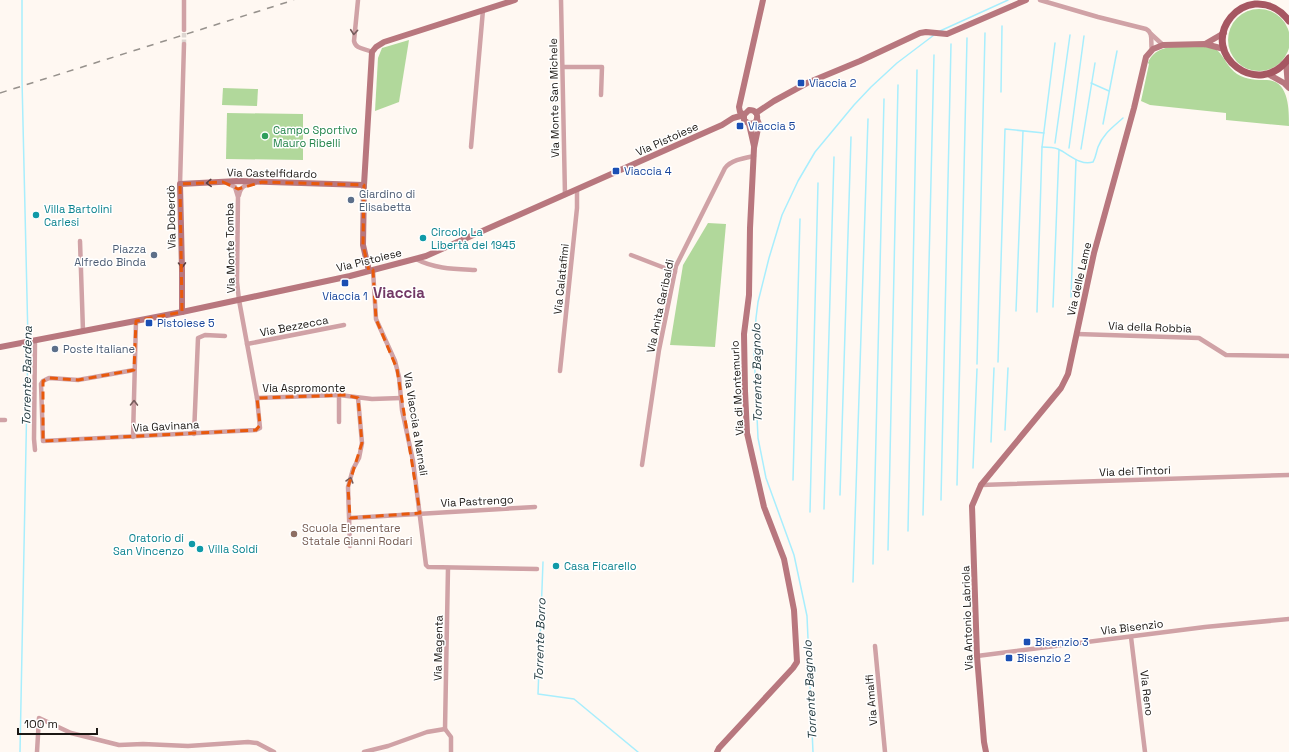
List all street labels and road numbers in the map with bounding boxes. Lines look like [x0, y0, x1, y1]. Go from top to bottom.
street label: Via Monte San Michele [546, 38, 562, 158]
street label: Via Pistoiese [634, 119, 700, 159]
street label: Via Castelfidardo [227, 165, 317, 181]
street label: Via Doberdò [163, 185, 179, 249]
street label: Via Monte Tomba [222, 202, 238, 293]
street label: Via delle Lame [1064, 241, 1094, 317]
street label: Via Calatafimi [550, 243, 572, 315]
street label: Via Pistoiese [335, 245, 403, 275]
street label: Via Anita Garibaldi [643, 258, 677, 354]
street label: Via Bezzecca [259, 312, 330, 340]
street label: Via della Robbia [1108, 319, 1193, 335]
street label: Via di Montemurlo [728, 340, 746, 436]
street label: Via Viaccia a Narnali [401, 371, 431, 477]
street label: Via Aspromonte [262, 381, 346, 395]
street label: Via Gavinana [132, 417, 200, 435]
street label: Via dei Tintori [1099, 463, 1171, 479]
street label: Via Pastrengo [440, 492, 514, 510]
street label: Via Antonio Labriola [958, 565, 976, 671]
street label: Via Magenta [430, 614, 446, 681]
street label: Via Bisenzio [1100, 616, 1164, 638]
street label: Via Reno [1137, 669, 1157, 717]
street label: Via Amalfi [862, 674, 880, 726]

